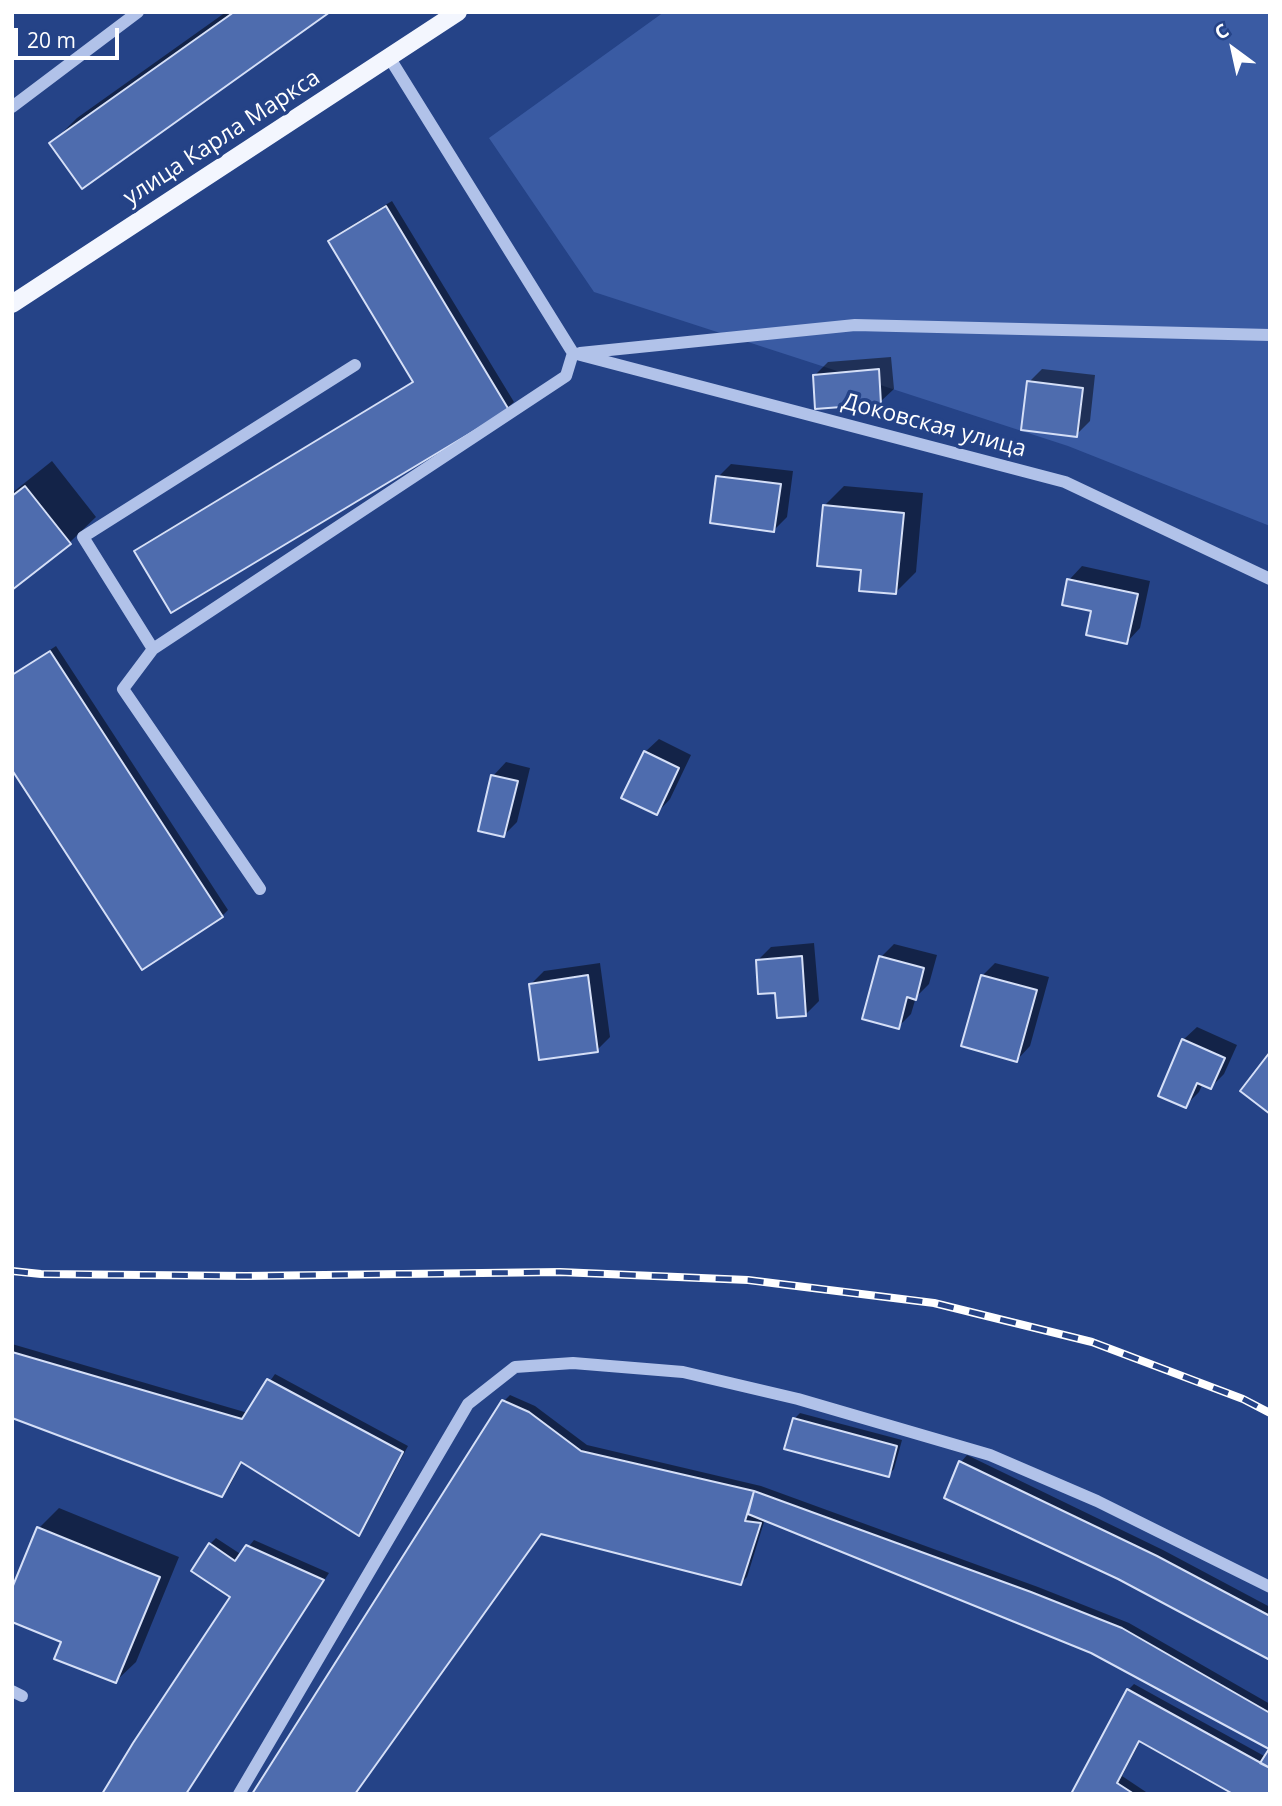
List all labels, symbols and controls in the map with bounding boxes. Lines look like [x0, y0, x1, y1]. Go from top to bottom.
scale bar [18, 14, 122, 58]
north arrow [1198, 14, 1268, 84]
text: С [1209, 17, 1234, 46]
text: 20 m [27, 26, 76, 54]
street label: улица Карла Маркса [119, 64, 325, 212]
street label: Доковская улица [839, 388, 1029, 464]

